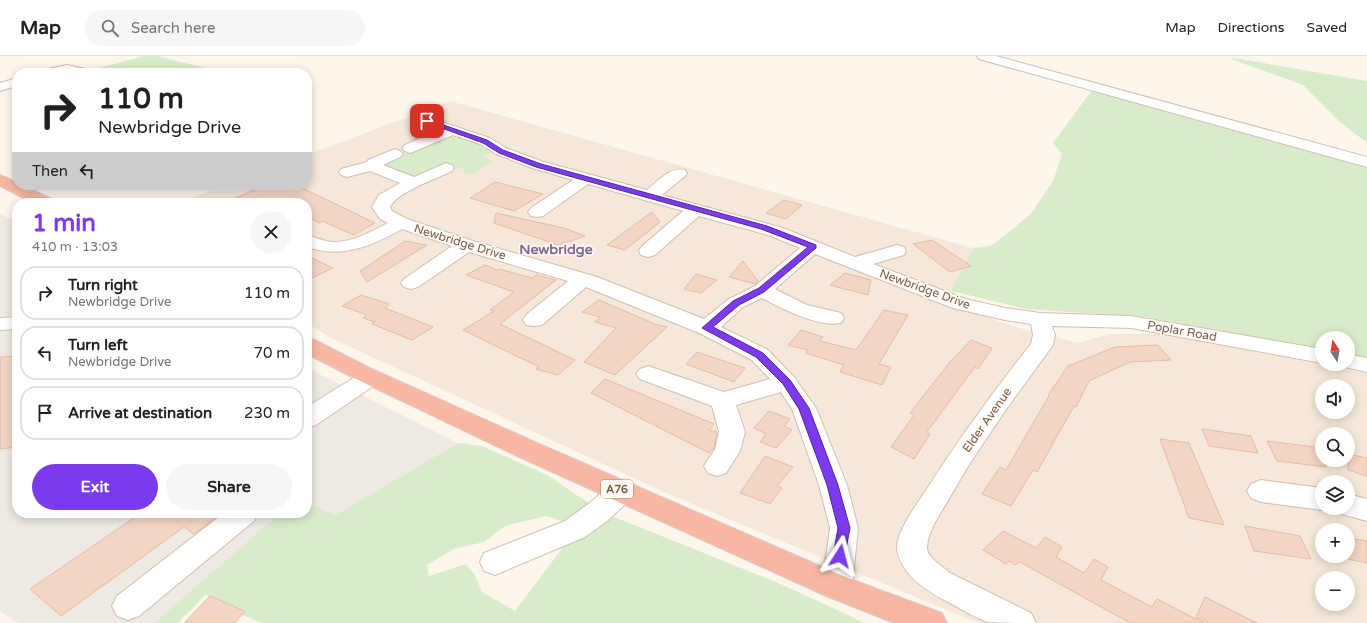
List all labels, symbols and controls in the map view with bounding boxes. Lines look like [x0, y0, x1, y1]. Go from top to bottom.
search box [85, 10, 365, 46]
text: Map [20, 17, 61, 39]
icon: search [99, 17, 121, 39]
text: Search here [131, 19, 215, 37]
text: Map [1165, 19, 1196, 36]
text: Directions [1218, 19, 1285, 36]
text: Saved [1307, 19, 1347, 36]
text: 110 m [98, 82, 184, 116]
icon: right [32, 84, 84, 136]
pin [410, 104, 444, 138]
icon: arrive [416, 110, 438, 132]
text: Newbridge Drive [98, 116, 241, 138]
icon: left [76, 160, 98, 182]
text: Then [32, 162, 68, 180]
text: 1 min [32, 209, 96, 238]
button: close [250, 211, 292, 253]
street label: Newbridge Drive [412, 221, 508, 263]
text: 410 m · 13:03 [32, 239, 118, 255]
district label: Newbridge [519, 241, 593, 258]
street label: Newbridge Drive [878, 266, 972, 312]
text: Turn right [68, 276, 138, 294]
icon: right [34, 282, 56, 304]
text: 110 m [244, 284, 290, 302]
text: Newbridge Drive [68, 294, 171, 310]
street label: Poplar Road [1146, 318, 1218, 344]
north arrow [1315, 331, 1355, 371]
map controls [1315, 331, 1355, 611]
text: Turn left [68, 336, 128, 354]
icon: left [34, 342, 56, 364]
text: 70 m [253, 344, 290, 362]
text: Newbridge Drive [68, 354, 171, 370]
button: sound [1315, 379, 1355, 419]
street label: Elder Avenue [960, 385, 1015, 455]
icon: arrive [34, 402, 56, 424]
text: Arrive at destination [68, 404, 212, 422]
text: 230 m [244, 404, 290, 422]
button: search [1315, 427, 1355, 467]
button: Exit [32, 464, 158, 510]
button: Share [166, 464, 292, 510]
button: layers [1315, 475, 1355, 515]
road number: A76 [601, 480, 633, 498]
button: + [1315, 523, 1355, 563]
position arrow [819, 535, 861, 577]
button: − [1315, 571, 1355, 611]

